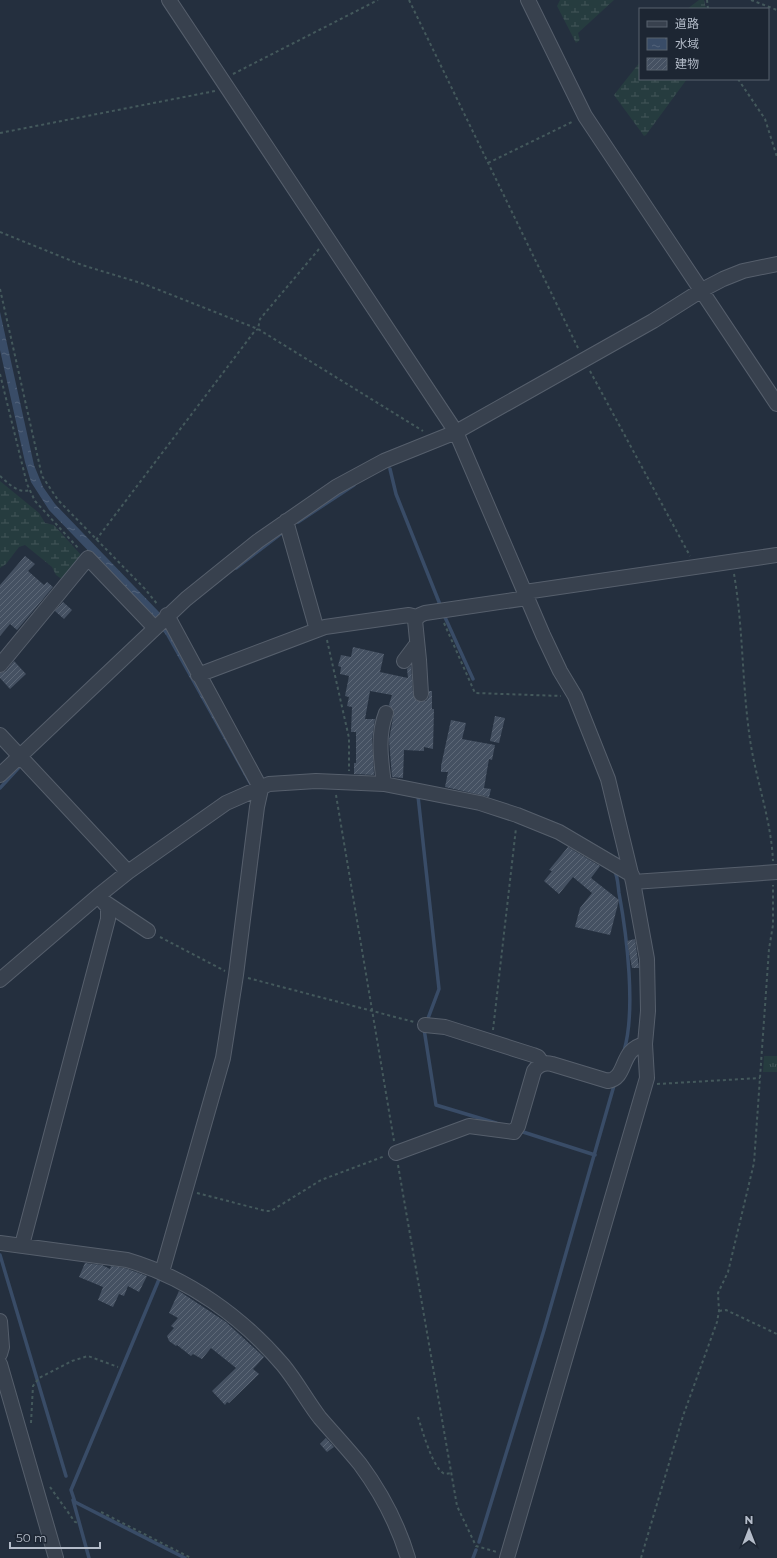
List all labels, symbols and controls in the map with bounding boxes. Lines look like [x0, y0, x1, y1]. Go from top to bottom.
legend [639, 8, 769, 80]
text: 道路 [675, 16, 699, 31]
text: 水域 [675, 36, 699, 51]
text: 建物 [675, 56, 699, 71]
north arrow [729, 1510, 769, 1550]
text: N [745, 1513, 753, 1527]
scale bar [10, 1524, 100, 1550]
text: 50 m [16, 1530, 47, 1545]

